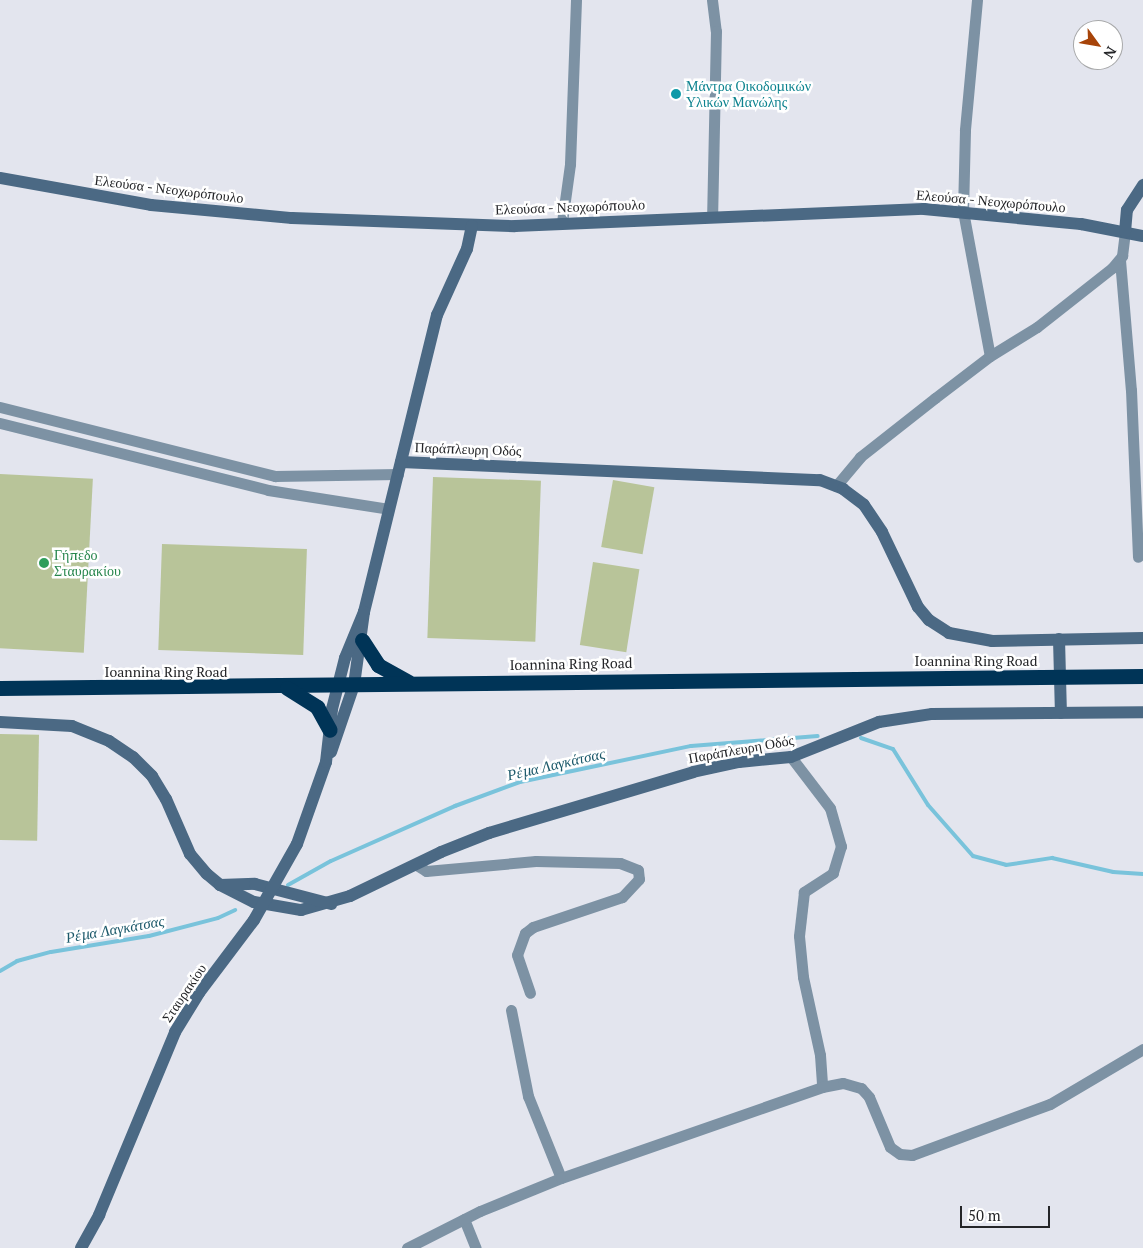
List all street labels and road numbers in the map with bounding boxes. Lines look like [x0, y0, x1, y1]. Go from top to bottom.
street label: Ελεούσα - Νεοχωρόπουλο [93, 171, 245, 207]
street label: Ελεούσα - Νεοχωρόπουλο [915, 186, 1067, 216]
street label: Ελεούσα - Νεοχωρόπουλο [494, 196, 646, 218]
street label: Παράπλευρη Οδός [414, 439, 522, 459]
street label: Ioannina Ring Road [915, 653, 1037, 669]
street label: Ioannina Ring Road [509, 655, 633, 673]
street label: Ioannina Ring Road [105, 664, 227, 680]
street label: Παράπλευρη Οδός [687, 731, 795, 767]
street label: Σταυρακίου [158, 961, 210, 1025]

